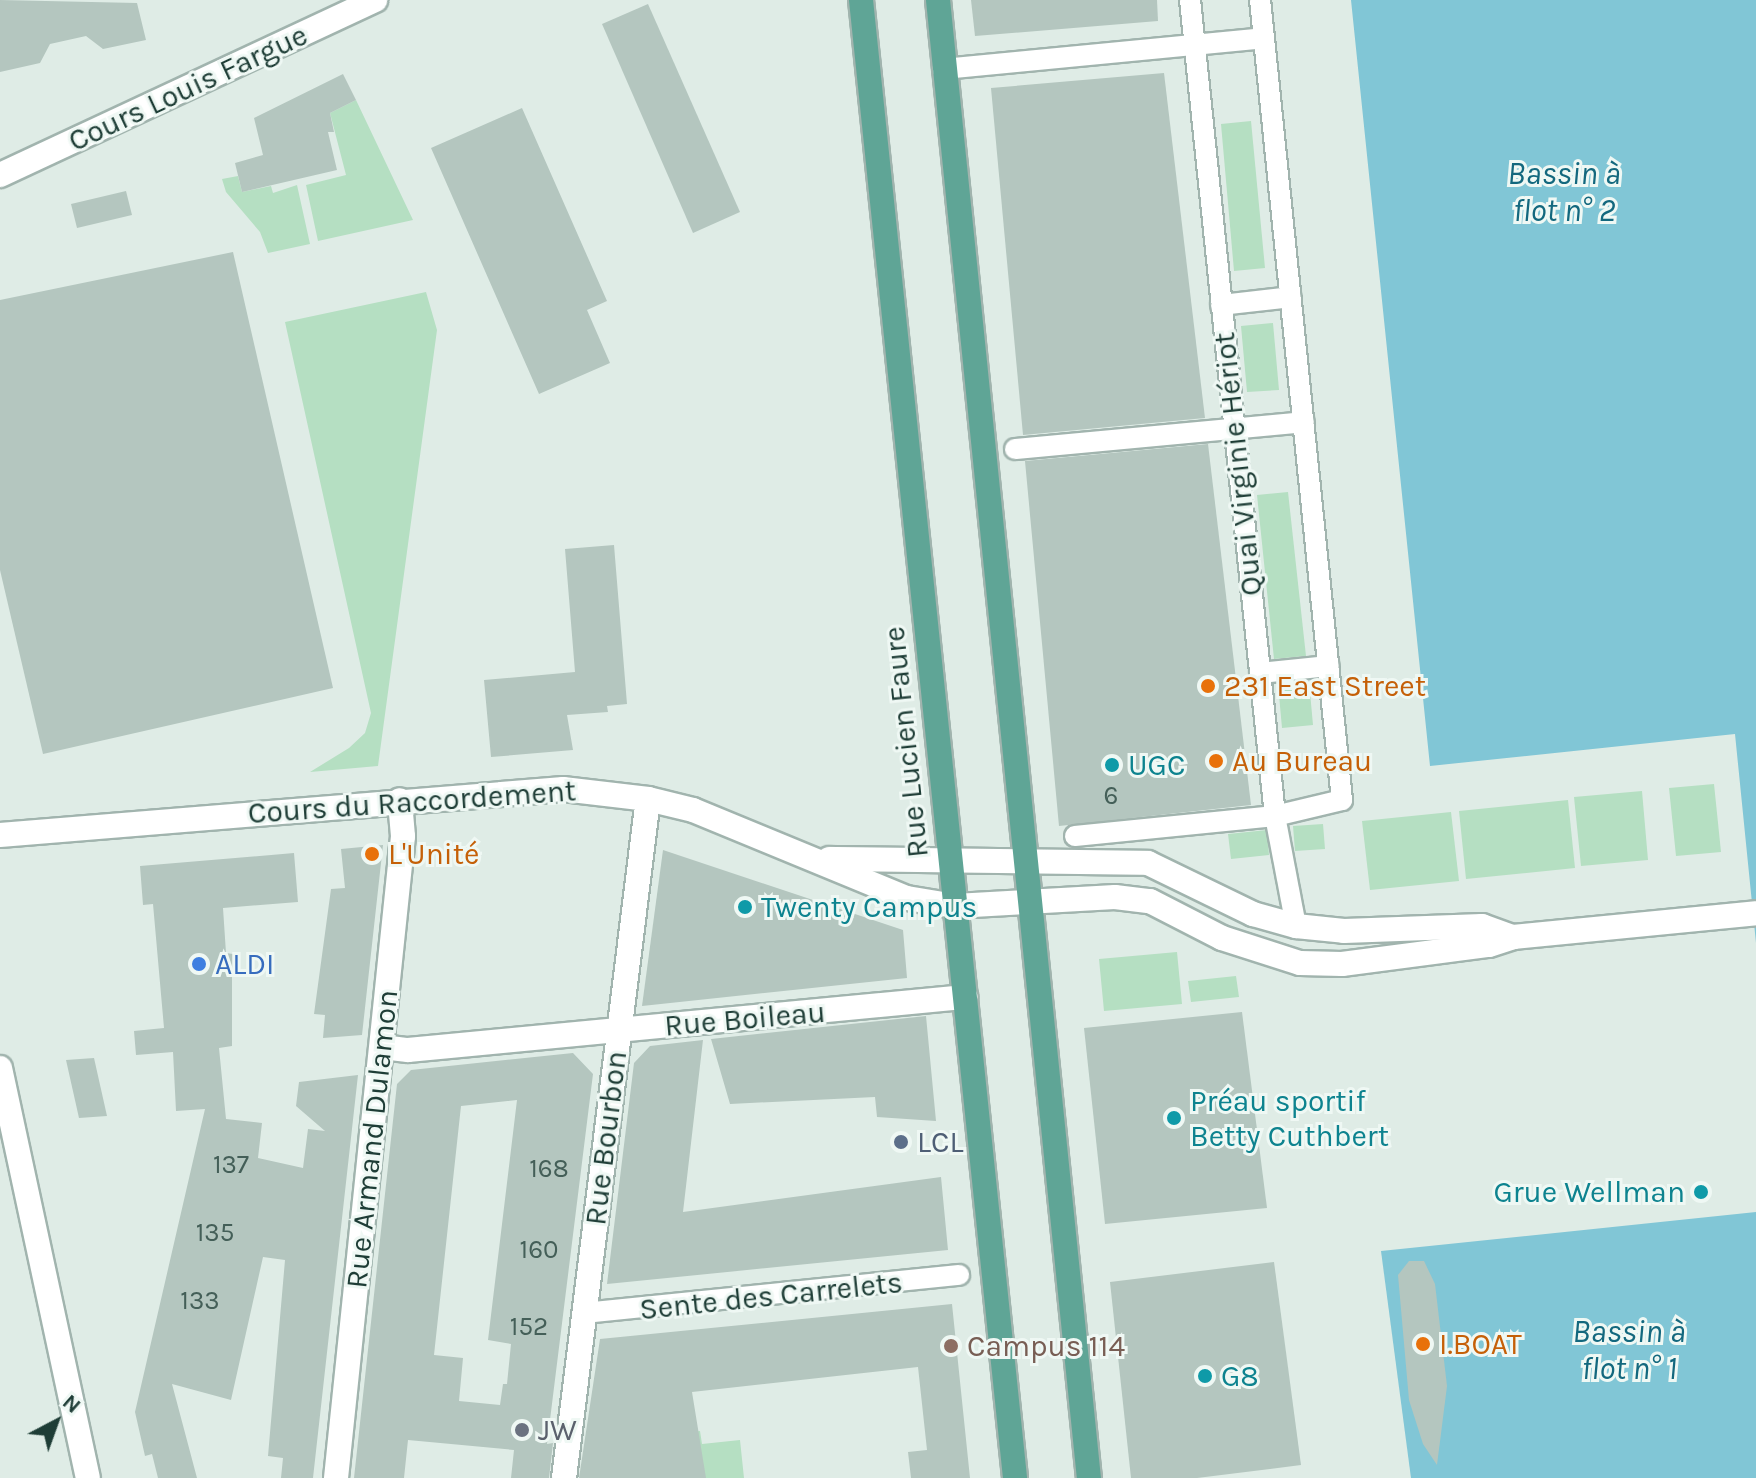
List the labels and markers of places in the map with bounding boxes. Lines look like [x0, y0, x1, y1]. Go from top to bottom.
place label: 231 East Street [1224, 668, 1426, 704]
marker: 231 East Street [1199, 677, 1217, 695]
place label: Au Bureau [1232, 743, 1372, 779]
place label: UGC [1128, 747, 1185, 783]
marker: Au Bureau [1207, 752, 1225, 770]
marker: UGC [1103, 756, 1121, 774]
place label: L'Unité [388, 836, 479, 872]
marker: L'Unité [363, 845, 381, 863]
place label: Twenty Campus [761, 889, 977, 925]
marker: Twenty Campus [736, 898, 754, 916]
place label: ALDI [215, 946, 274, 982]
marker: ALDI [190, 955, 208, 973]
place label: Préau sportif Betty Cuthbert [1190, 1083, 1389, 1154]
marker: Préau sportif Betty Cuthbert [1165, 1109, 1183, 1127]
place label: LCL [917, 1124, 963, 1160]
marker: LCL [892, 1133, 910, 1151]
place label: Grue Wellman [1493, 1174, 1685, 1210]
marker: Grue Wellman [1692, 1183, 1710, 1201]
place label: I.BOAT [1439, 1326, 1522, 1362]
place label: Campus 114 [967, 1328, 1125, 1364]
marker: I.BOAT [1414, 1335, 1432, 1353]
marker: Campus 114 [942, 1337, 960, 1355]
place label: G8 [1221, 1358, 1259, 1394]
marker: G8 [1196, 1367, 1214, 1385]
place label: JW [538, 1412, 577, 1448]
marker: JW [513, 1421, 531, 1439]

